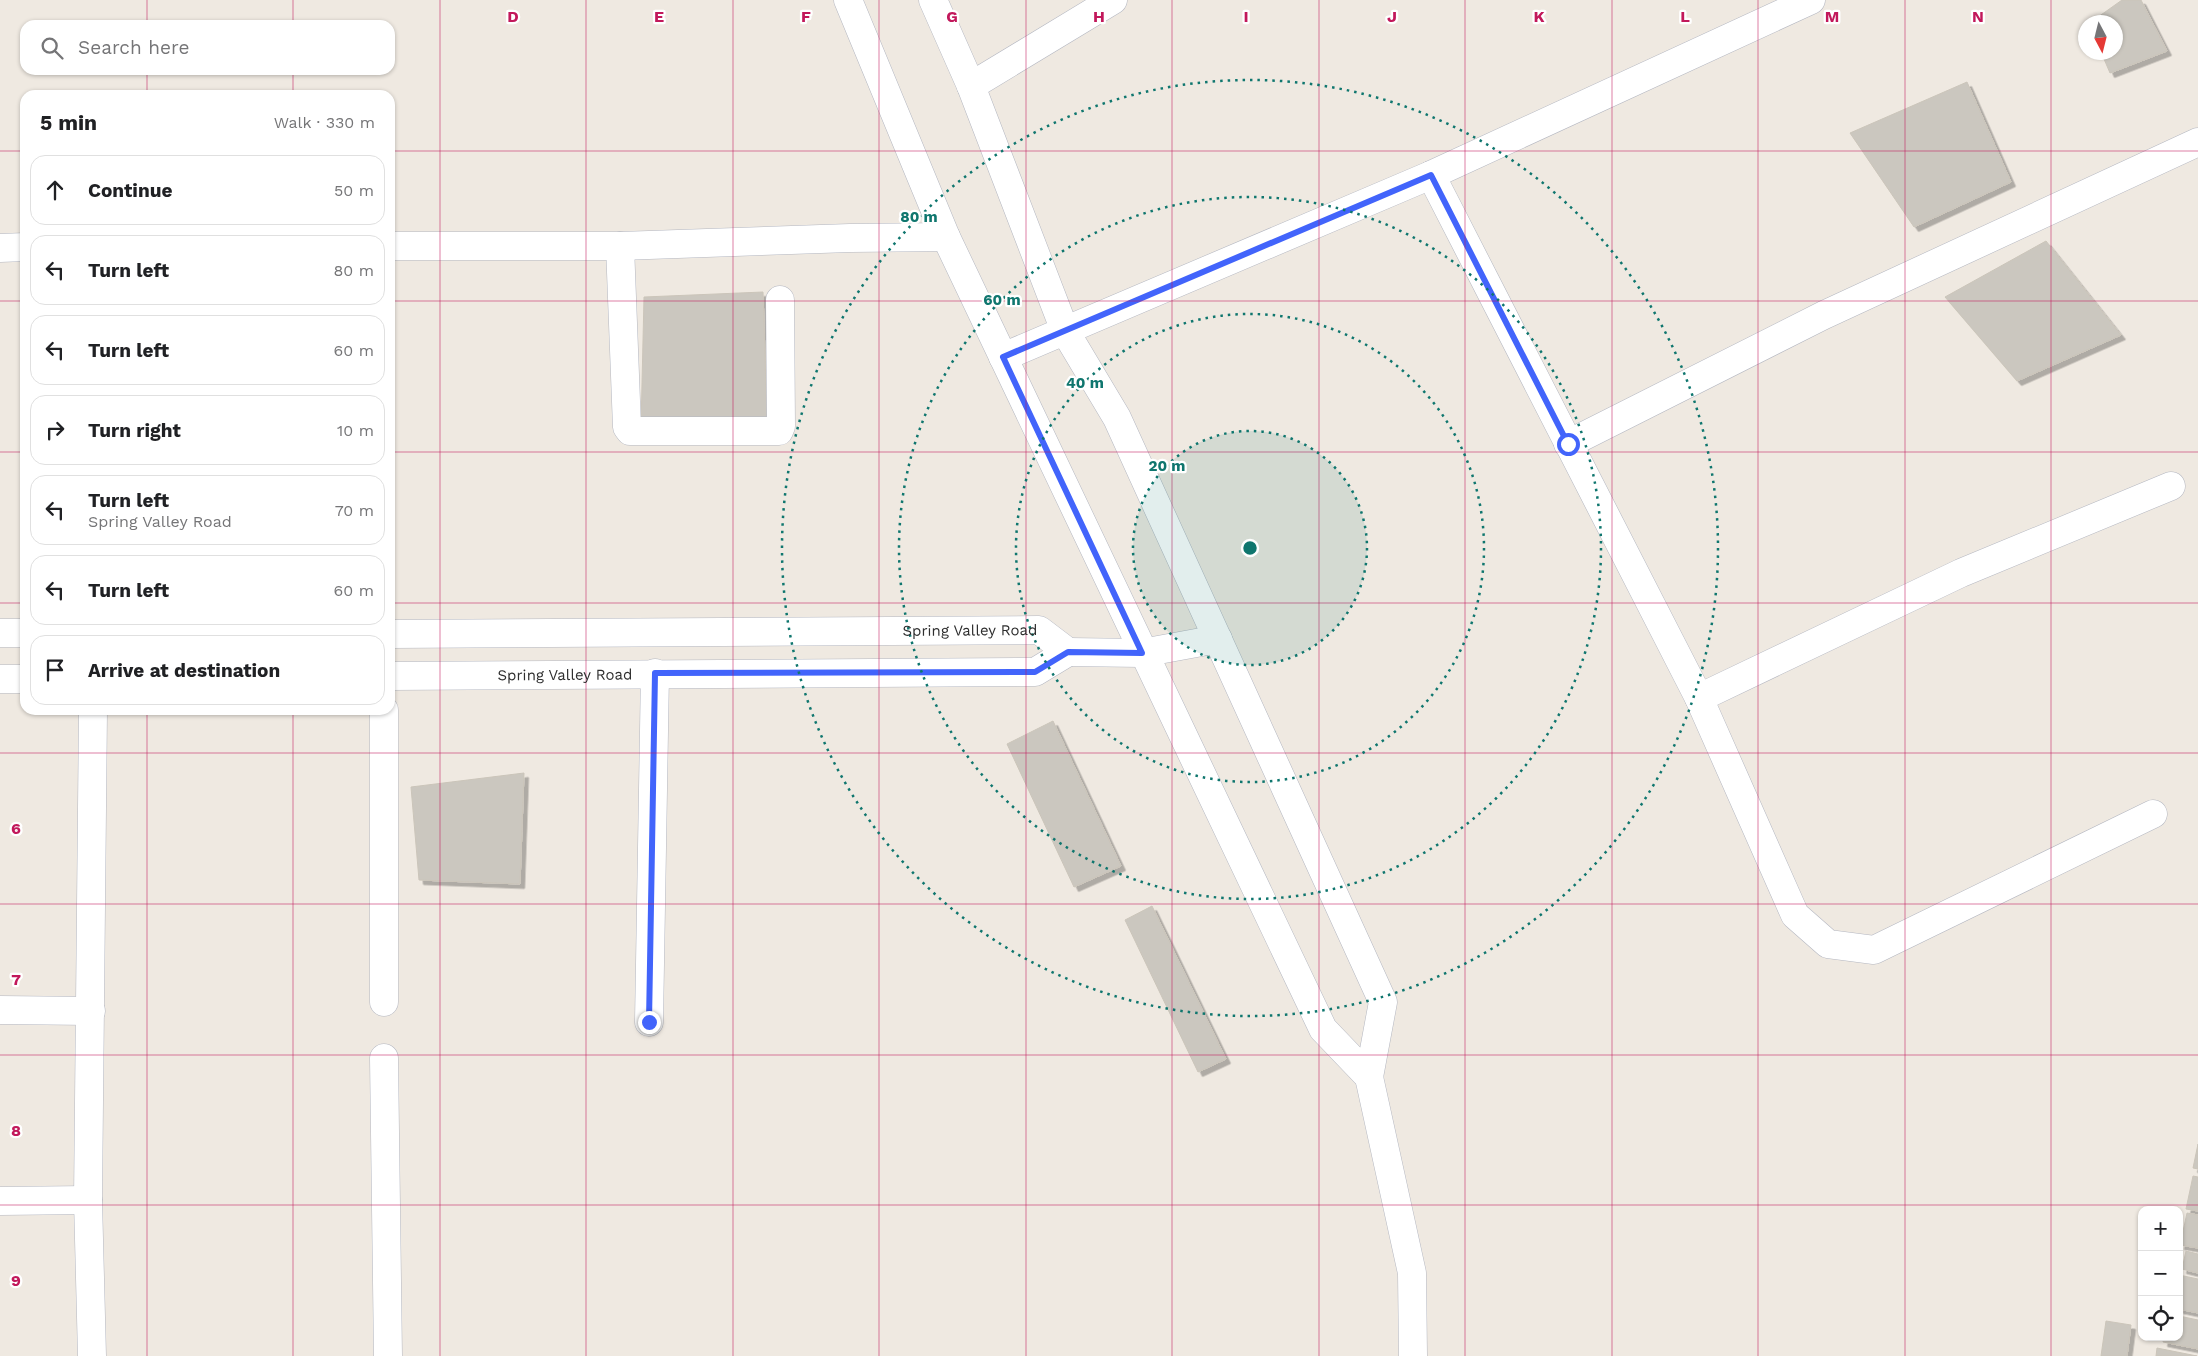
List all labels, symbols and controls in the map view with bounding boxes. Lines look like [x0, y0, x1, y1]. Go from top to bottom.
text: D [507, 7, 519, 26]
text: E [654, 7, 664, 26]
text: F [801, 7, 811, 26]
text: G [946, 7, 958, 26]
text: H [1093, 7, 1105, 26]
text: I [1243, 7, 1249, 26]
text: J [1387, 7, 1397, 26]
text: K [1533, 7, 1545, 26]
text: L [1680, 7, 1690, 26]
text: M [1825, 7, 1839, 26]
text: N [1972, 7, 1984, 26]
north arrow [2078, 15, 2123, 60]
search box [20, 20, 395, 75]
icon: search [38, 34, 66, 62]
text: Search here [78, 36, 189, 59]
text: 5 min [40, 110, 97, 135]
text: Walk · 330 m [274, 113, 375, 132]
icon: ahead [41, 176, 69, 204]
text: Continue [88, 179, 172, 202]
text: 50 m [334, 181, 374, 200]
text: 80 m [900, 208, 938, 226]
icon: left [41, 256, 69, 284]
text: Turn left [88, 259, 169, 282]
text: 80 m [333, 261, 374, 280]
text: 60 m [983, 291, 1021, 309]
icon: left [41, 336, 69, 364]
text: Turn left [88, 339, 169, 362]
text: 60 m [334, 341, 374, 360]
text: 40 m [1066, 374, 1104, 392]
icon: right [41, 416, 69, 444]
text: Turn right [88, 419, 181, 442]
text: 10 m [337, 421, 374, 440]
route start [1557, 433, 1580, 456]
text: 20 m [1148, 457, 1186, 475]
text: Turn left [88, 489, 169, 512]
icon: left [41, 496, 69, 524]
text: 70 m [335, 501, 374, 520]
text: Spring Valley Road [88, 512, 232, 531]
centre of rings [1241, 539, 1259, 557]
icon: left [41, 576, 69, 604]
text: Turn left [88, 579, 169, 602]
text: 60 m [334, 581, 374, 600]
street label: Spring Valley Road [902, 621, 1038, 640]
icon: arrive [41, 656, 69, 684]
text: Arrive at destination [88, 659, 280, 682]
street label: Spring Valley Road [497, 665, 633, 684]
text: 6 [11, 819, 21, 838]
text: 7 [11, 970, 21, 989]
route end [638, 1011, 661, 1034]
text: 8 [11, 1121, 21, 1140]
map controls [2138, 1206, 2183, 1341]
button: + [2138, 1206, 2183, 1251]
button: − [2138, 1251, 2183, 1296]
text: 9 [11, 1271, 21, 1290]
button: locate [2138, 1296, 2183, 1341]

